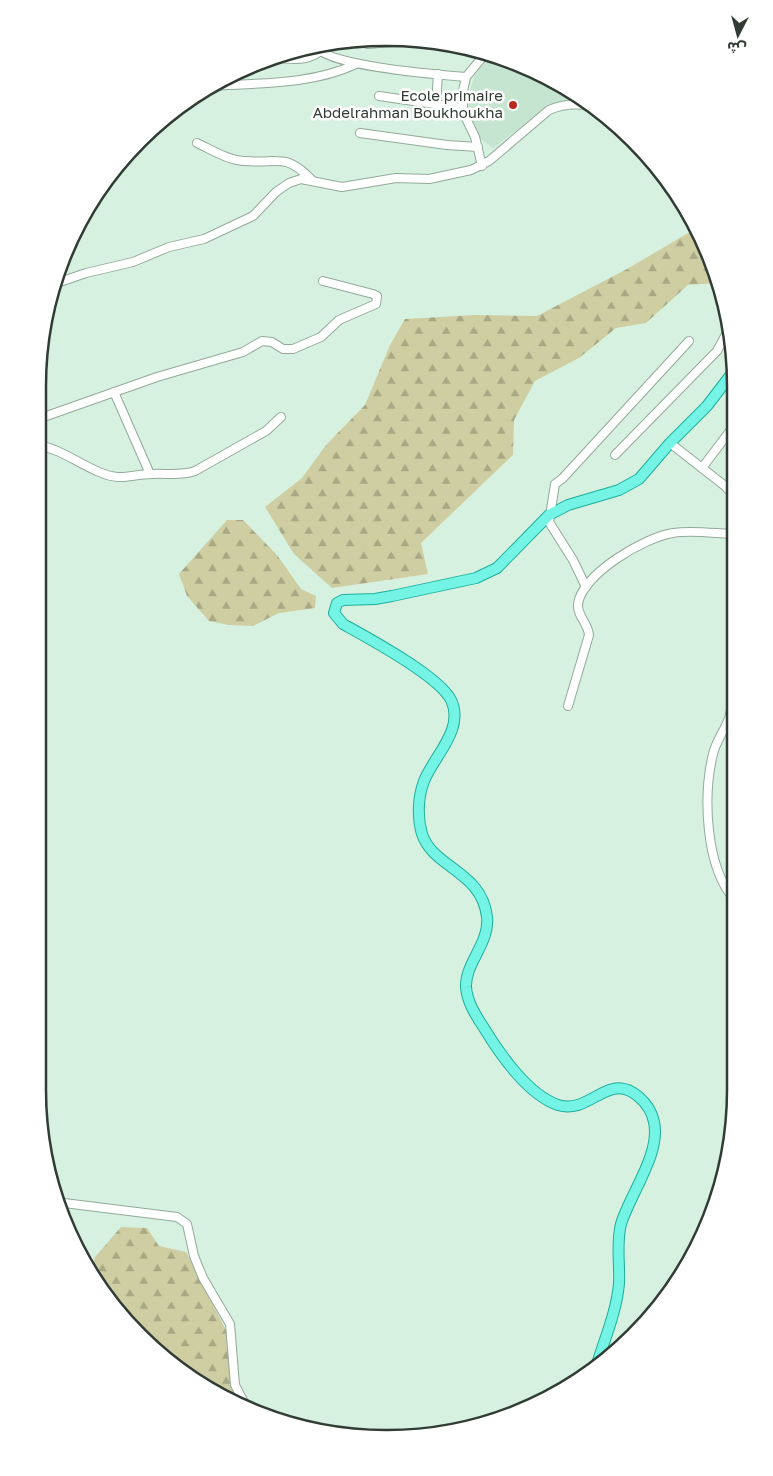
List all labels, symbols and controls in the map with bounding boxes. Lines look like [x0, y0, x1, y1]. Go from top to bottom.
north arrow [713, 10, 763, 60]
text: ش [726, 39, 747, 58]
place label: Ecole primaire Abdelrahman Boukhoukha [313, 86, 503, 121]
marker: Ecole primaire Abdelrahman Boukhoukha [507, 99, 519, 111]

